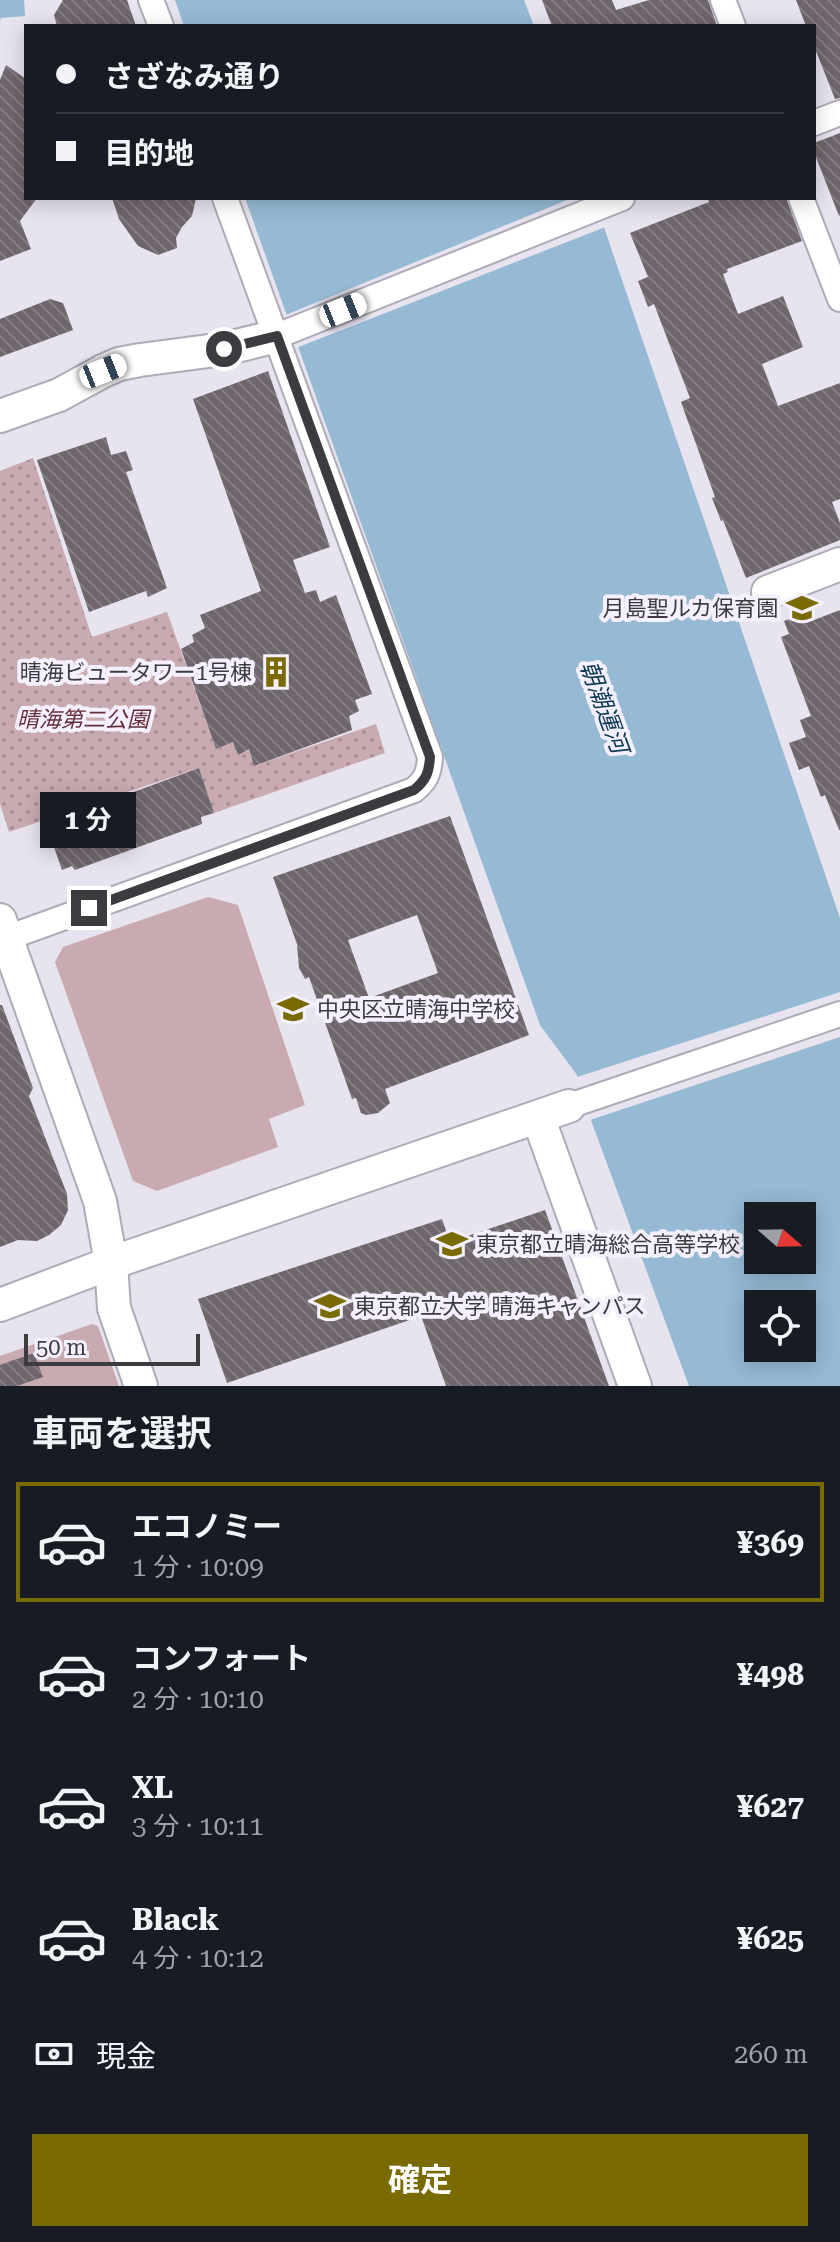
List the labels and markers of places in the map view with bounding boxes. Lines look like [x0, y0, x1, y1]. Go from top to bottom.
school or university icon: 月島聖ルカ保育園 [785, 591, 819, 625]
place label: 月島聖ルカ保育園 [603, 596, 778, 621]
building icon: 晴海ビュータワー1号棟 [259, 655, 293, 689]
place label: 晴海ビュータワー1号棟 [20, 660, 252, 685]
school or university icon: 中央区立晴海中学校 [276, 992, 310, 1026]
place label: 中央区立晴海中学校 [317, 997, 515, 1022]
school or university icon: 東京都立晴海総合高等学校 [435, 1227, 469, 1261]
place label: 東京都立晴海総合高等学校 [476, 1232, 740, 1257]
school or university icon: 東京都立大学 晴海キャンパス [313, 1289, 347, 1323]
place label: 東京都立大学 晴海キャンパス [354, 1294, 646, 1319]

